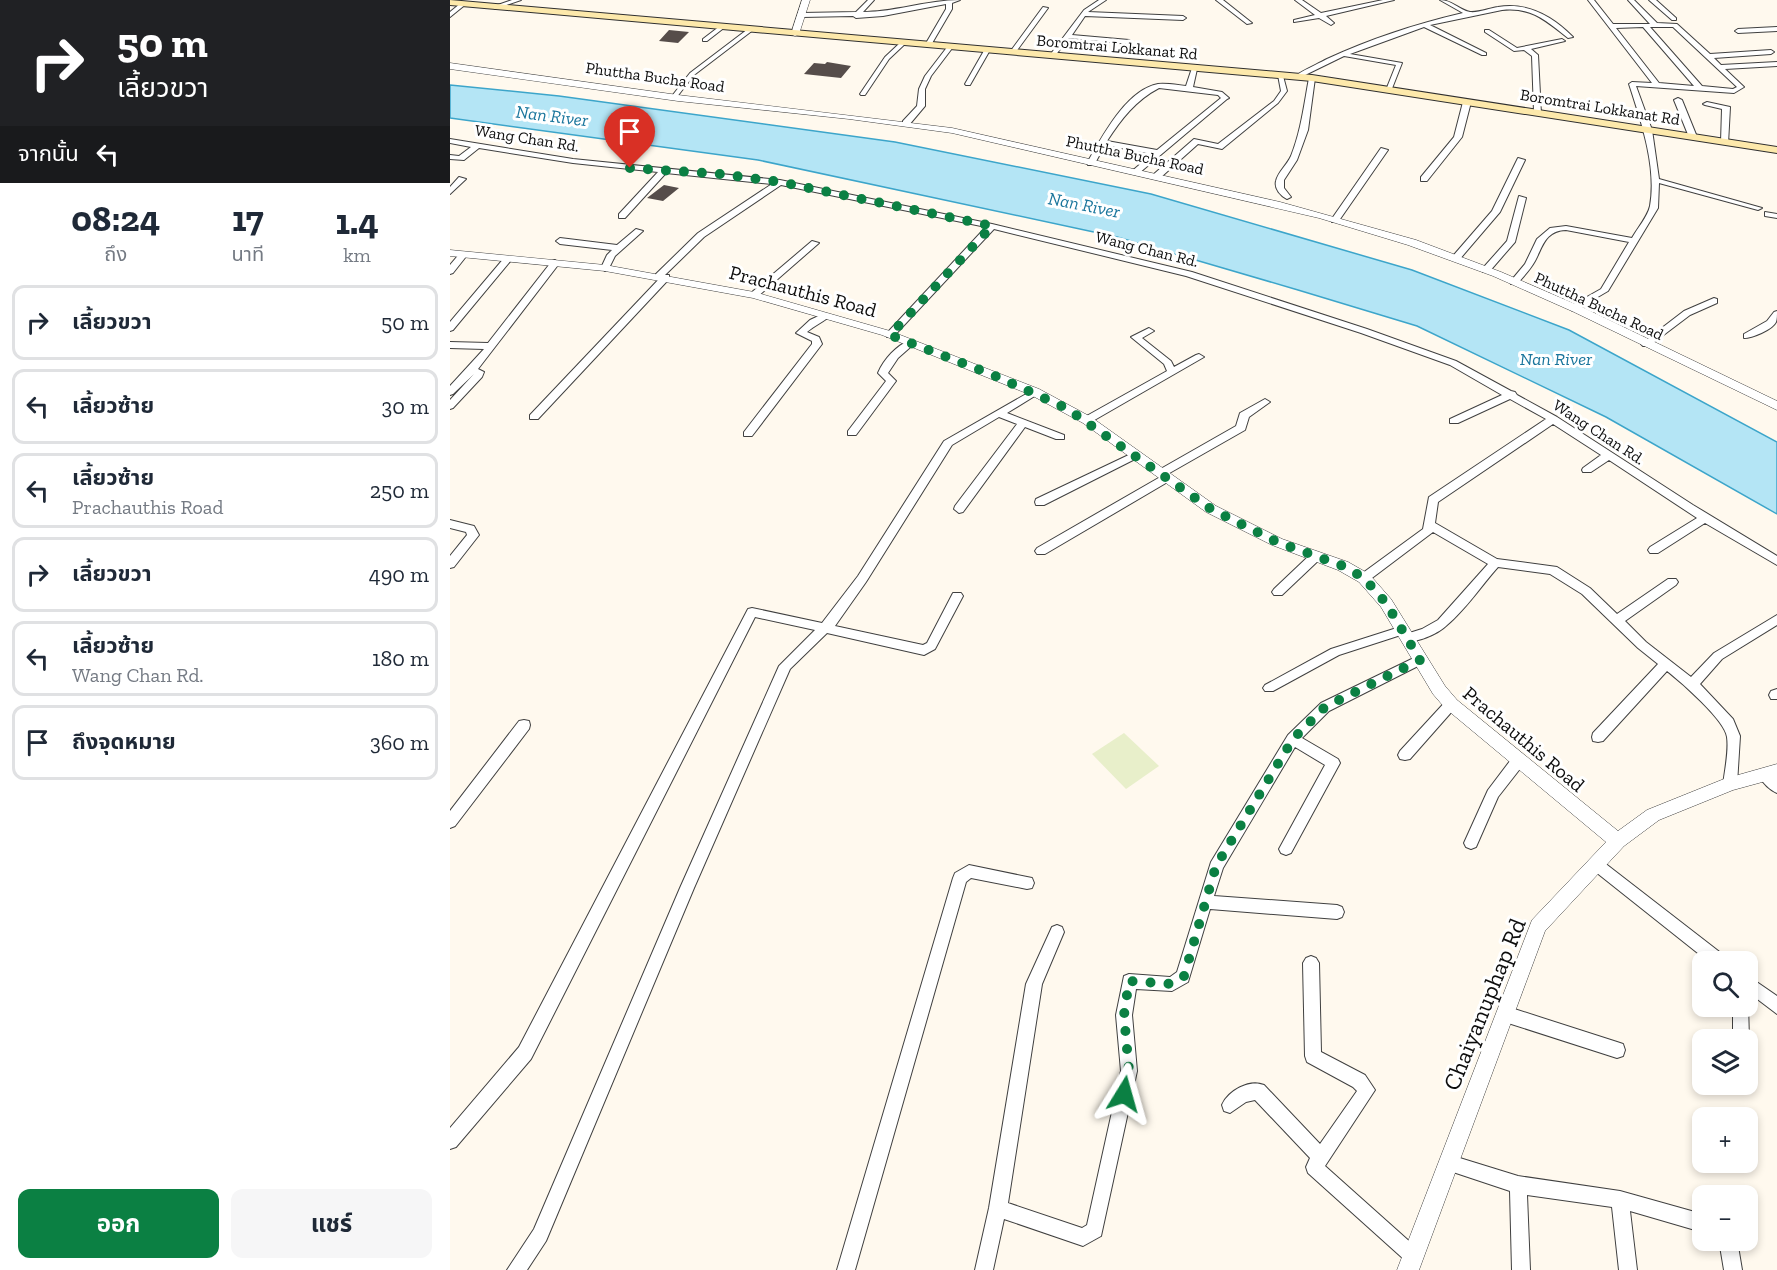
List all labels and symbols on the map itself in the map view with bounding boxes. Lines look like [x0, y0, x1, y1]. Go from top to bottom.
street label: Boromtrai Lokkanat Rd [1036, 31, 1198, 64]
street label: Phuttha Bucha Road [584, 58, 726, 96]
street label: Boromtrai Lokkanat Rd [1519, 85, 1681, 129]
water label: Nan River [515, 101, 590, 131]
pin [604, 106, 655, 168]
street label: Wang Chan Rd. [474, 120, 580, 156]
street label: Phuttha Bucha Road [1065, 131, 1206, 179]
water label: Nan River [1046, 187, 1123, 223]
street label: Wang Chan Rd. [1094, 227, 1200, 271]
street label: Prachauthis Road [727, 260, 879, 322]
street label: Phuttha Bucha Road [1532, 268, 1667, 344]
water label: Nan River [1520, 348, 1593, 370]
street label: Wang Chan Rd. [1550, 395, 1648, 469]
street label: Prachauthis Road [1458, 681, 1590, 797]
street label: Chaiyanuphap Rd [1436, 914, 1532, 1094]
position arrow [1092, 1062, 1156, 1126]

